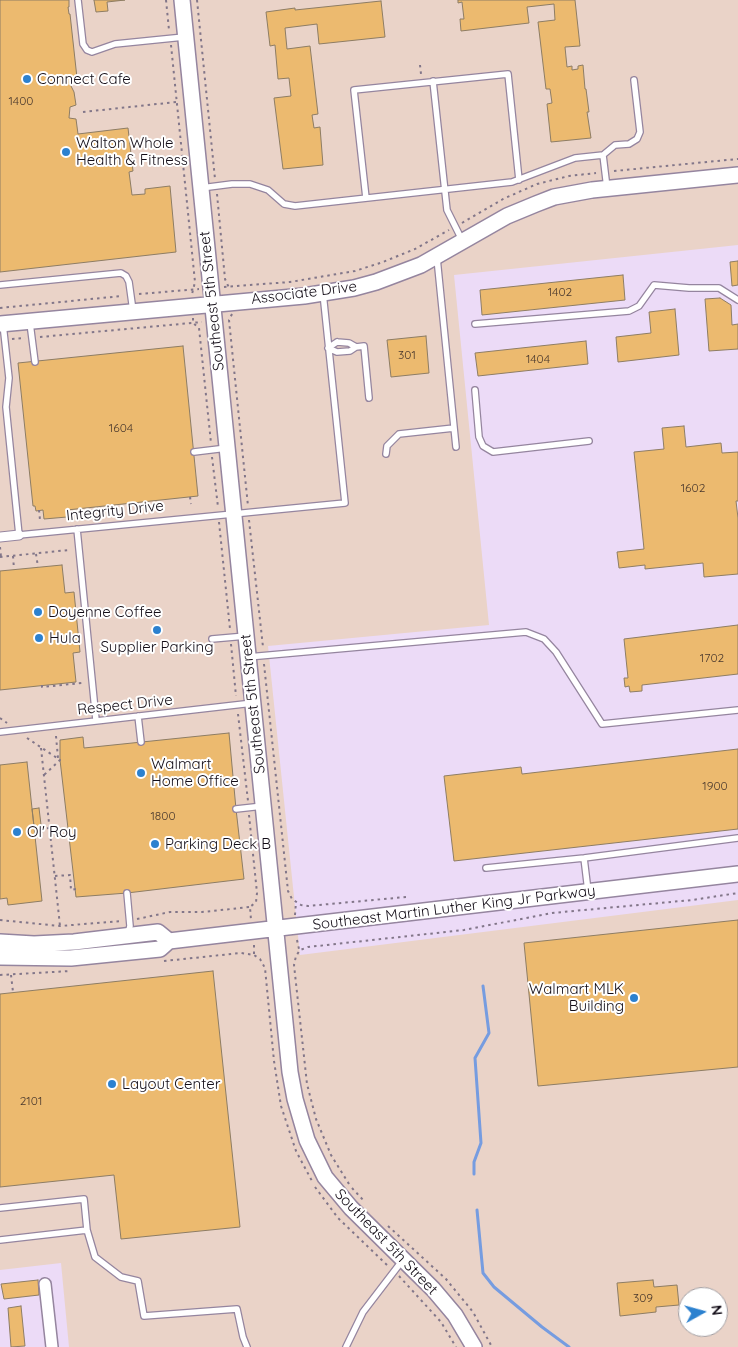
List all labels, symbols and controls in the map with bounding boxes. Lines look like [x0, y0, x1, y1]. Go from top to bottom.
place label: Connect Cafe [37, 70, 131, 88]
marker: Connect Cafe [21, 73, 33, 85]
house number: 1400 [9, 94, 33, 108]
place label: Walton Whole Health & Fitness [76, 134, 188, 169]
marker: Walton Whole Health & Fitness [60, 146, 72, 158]
street label: Southeast 5th Street [196, 230, 228, 372]
street label: Associate Drive [250, 278, 358, 308]
house number: 1402 [548, 285, 572, 299]
house number: 301 [398, 348, 416, 362]
house number: 1404 [526, 352, 550, 366]
house number: 1604 [109, 421, 133, 435]
house number: 1602 [681, 481, 705, 495]
street label: Integrity Drive [65, 497, 165, 525]
place label: Doyenne Coffee [48, 603, 161, 621]
marker: Doyenne Coffee [32, 606, 44, 618]
marker: Supplier Parking [151, 624, 163, 636]
place label: Hula [49, 629, 81, 647]
marker: Hula [33, 632, 45, 644]
street label: Southeast 5th Street [237, 633, 269, 775]
place label: Supplier Parking [100, 638, 214, 656]
house number: 1702 [700, 651, 724, 665]
street label: Respect Drive [76, 691, 174, 719]
place label: Walmart Home Office [151, 755, 239, 790]
marker: Walmart Home Office [135, 767, 147, 779]
house number: 1900 [702, 779, 728, 793]
house number: 1800 [150, 809, 176, 823]
place label: Ol' Roy [27, 823, 76, 841]
marker: Ol' Roy [11, 826, 23, 838]
place label: Parking Deck B [165, 835, 271, 853]
marker: Parking Deck B [149, 838, 161, 850]
street label: Southeast Martin Luther King Jr Parkway [312, 882, 596, 934]
place label: Walmart MLK Building [529, 980, 624, 1015]
marker: Walmart MLK Building [628, 992, 640, 1004]
place label: Layout Center [122, 1075, 220, 1093]
marker: Layout Center [106, 1078, 118, 1090]
house number: 2101 [20, 1094, 42, 1108]
street label: Southeast 5th Street [331, 1185, 441, 1299]
north arrow [678, 1287, 728, 1337]
house number: 309 [633, 1291, 653, 1305]
text: N [707, 1304, 726, 1316]

